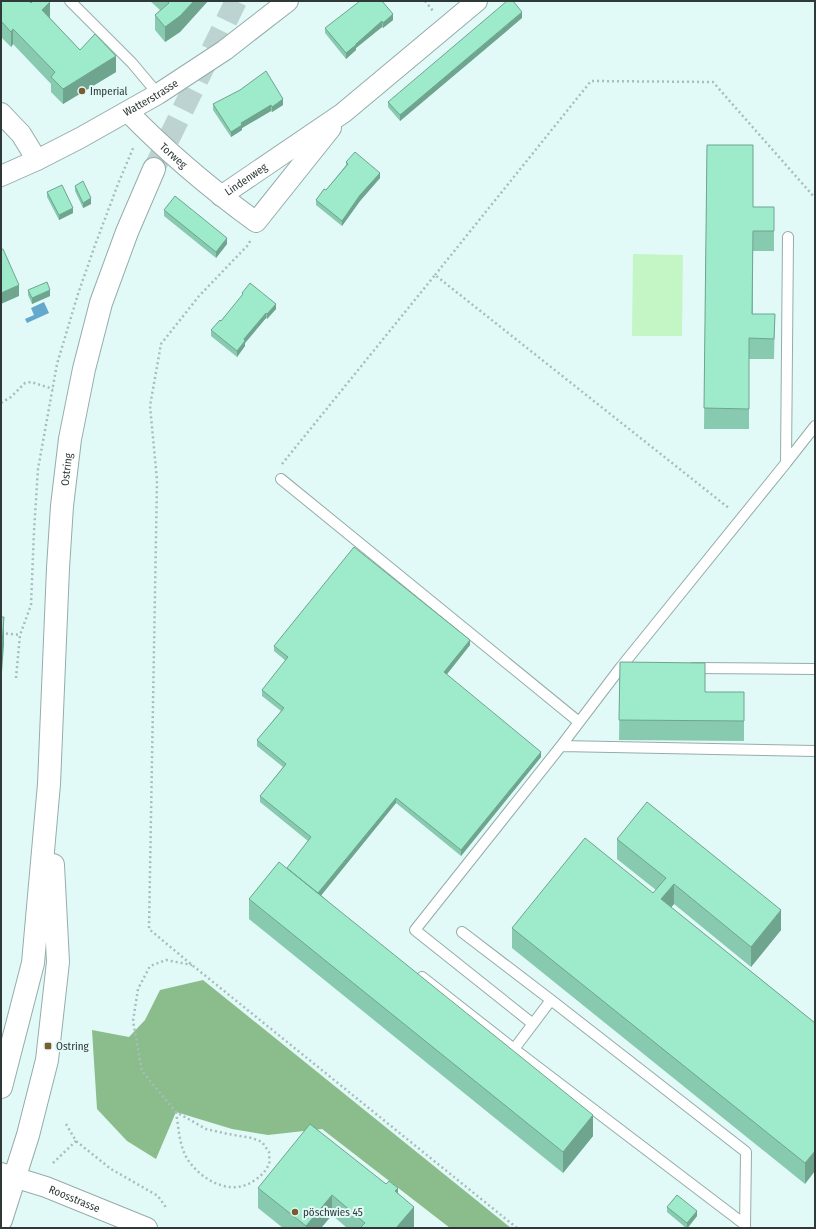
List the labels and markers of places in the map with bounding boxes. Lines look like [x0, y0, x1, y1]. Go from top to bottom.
place label: Imperial [90, 85, 128, 98]
marker: Imperial [77, 86, 87, 96]
place label: Ostring [56, 1040, 90, 1053]
marker: Ostring [43, 1041, 53, 1051]
place label: pöschwies 45 [303, 1206, 363, 1219]
marker: pöschwies 45 [290, 1207, 300, 1217]

